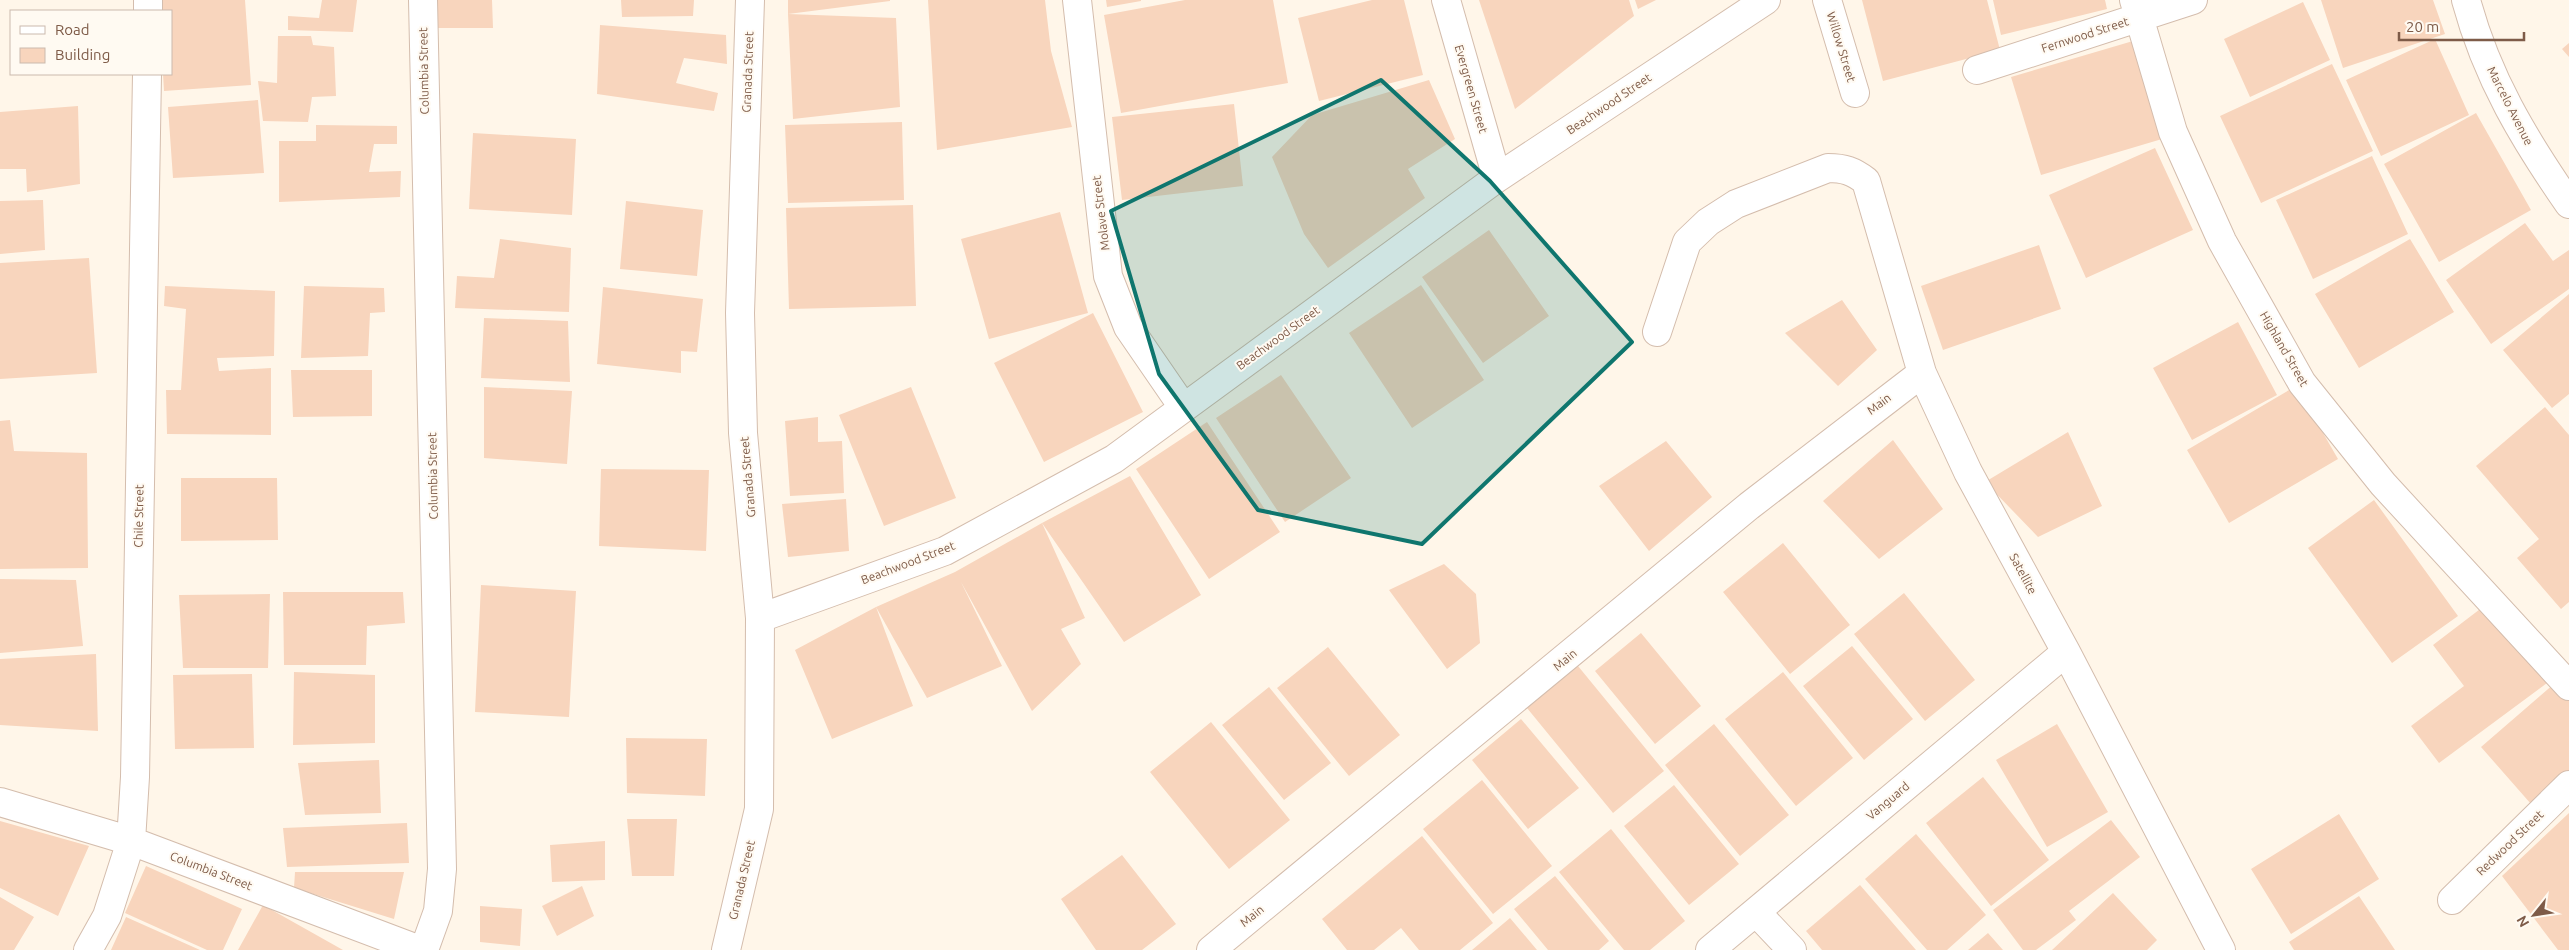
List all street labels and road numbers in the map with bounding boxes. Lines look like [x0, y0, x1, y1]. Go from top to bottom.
street label: Willow Street [1825, 10, 1858, 84]
street label: Fernwood Street [2040, 14, 2130, 55]
street label: Columbia Street [416, 27, 431, 115]
street label: Granada Street [740, 31, 755, 113]
street label: Evergreen Street [1453, 43, 1490, 135]
street label: Marcelo Avenue [2485, 64, 2536, 147]
street label: Beachwood Street [1564, 70, 1654, 137]
street label: Molave Street [1089, 175, 1112, 251]
street label: Beachwood Street [1234, 303, 1322, 372]
street label: Highland Street [2258, 309, 2311, 389]
street label: Main [1864, 390, 1893, 417]
street label: Columbia Street [425, 432, 440, 520]
street label: Granada Street [737, 436, 758, 518]
street label: Chile Street [131, 484, 146, 548]
street label: Beachwood Street [859, 539, 957, 586]
street label: Satellite [2007, 551, 2040, 596]
street label: Main [1550, 646, 1579, 673]
street label: Vanguard [1864, 779, 1912, 822]
street label: Redwood Street [2474, 807, 2546, 878]
street label: Granada Street [726, 839, 757, 921]
street label: Columbia Street [168, 849, 254, 892]
street label: Main [1237, 902, 1266, 929]

